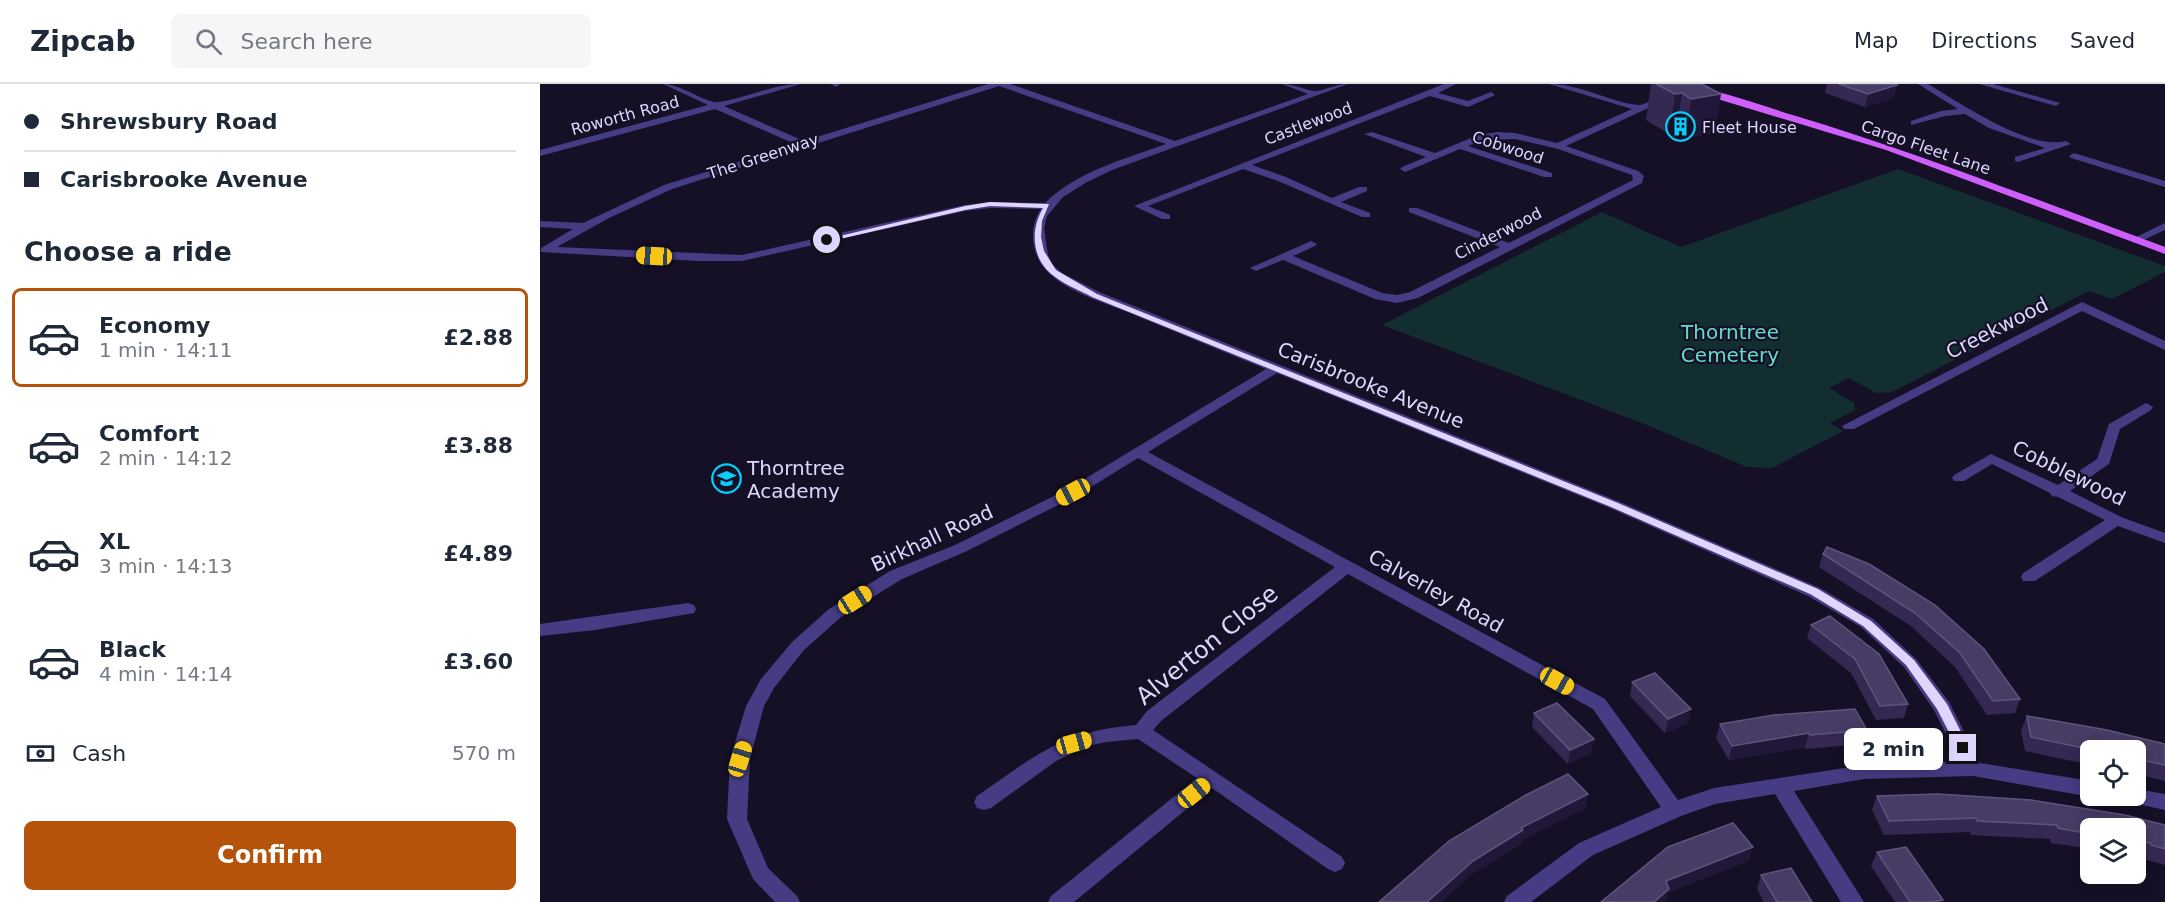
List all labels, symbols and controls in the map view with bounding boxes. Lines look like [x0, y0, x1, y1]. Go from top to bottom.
search box [171, 14, 591, 68]
text: Zipcab [30, 25, 135, 58]
icon: search [192, 25, 225, 58]
text: Search here [240, 29, 373, 54]
text: Map [1854, 29, 1898, 53]
text: Directions [1931, 29, 2037, 53]
text: Saved [2070, 29, 2135, 53]
street label: Roworth Road [569, 92, 681, 139]
street label: Castlewood [1262, 98, 1355, 149]
text: Shrewsbury Road [60, 109, 278, 134]
building icon: Fleet House [1665, 111, 1697, 143]
street label: Cargo Fleet Lane [1859, 116, 1993, 179]
place label: Fleet House [1702, 118, 1797, 137]
street label: Cobwood [1470, 127, 1546, 168]
street label: The Greenway [704, 130, 821, 184]
text: Carisbrooke Avenue [60, 167, 308, 192]
street label: Cinderwood [1452, 203, 1545, 264]
route start [813, 226, 840, 253]
text: Choose a ride [24, 236, 232, 267]
car [636, 246, 672, 266]
street label: Creekwood [1942, 292, 2052, 364]
icon: car [27, 311, 81, 365]
text: Economy [99, 313, 210, 338]
park label: Thorntree Cemetery [1680, 320, 1779, 367]
text: £2.88 [443, 325, 513, 350]
street label: Carisbrooke Avenue [1274, 337, 1468, 433]
text: 1 min · 14:11 [99, 338, 233, 362]
icon: car [27, 419, 81, 473]
text: Comfort [99, 421, 199, 446]
text: £3.88 [443, 433, 513, 458]
street label: Cobblewood [2008, 435, 2130, 511]
text: 2 min · 14:12 [99, 446, 233, 470]
place label: Thorntree Academy [746, 456, 845, 503]
school or university icon: Thorntree Academy [710, 463, 742, 495]
car [1053, 476, 1093, 508]
street label: Birkhall Road [867, 499, 997, 577]
icon: car [27, 527, 81, 581]
text: XL [99, 529, 130, 554]
text: £4.89 [443, 541, 513, 566]
street label: Calverley Road [1364, 544, 1508, 638]
text: 3 min · 14:13 [99, 554, 233, 578]
street label: Alverton Close [1130, 579, 1284, 711]
car [835, 583, 875, 617]
icon: car [27, 635, 81, 689]
text: Black [99, 637, 166, 662]
text: £3.60 [443, 649, 513, 674]
text: 4 min · 14:14 [99, 662, 233, 686]
car [1537, 664, 1577, 698]
callout: 2 min [1843, 727, 1942, 769]
car [1054, 730, 1094, 756]
route end [1949, 734, 1976, 761]
icon: cash [24, 737, 57, 770]
text: 2 min [1862, 737, 1925, 761]
car [726, 739, 754, 779]
map controls [2080, 740, 2146, 884]
button: locate [2080, 740, 2146, 806]
text: Cash [72, 741, 126, 766]
text: 570 m [452, 741, 516, 765]
car [1174, 775, 1214, 811]
button: layers [2080, 818, 2146, 884]
button: Confirm [24, 821, 516, 890]

